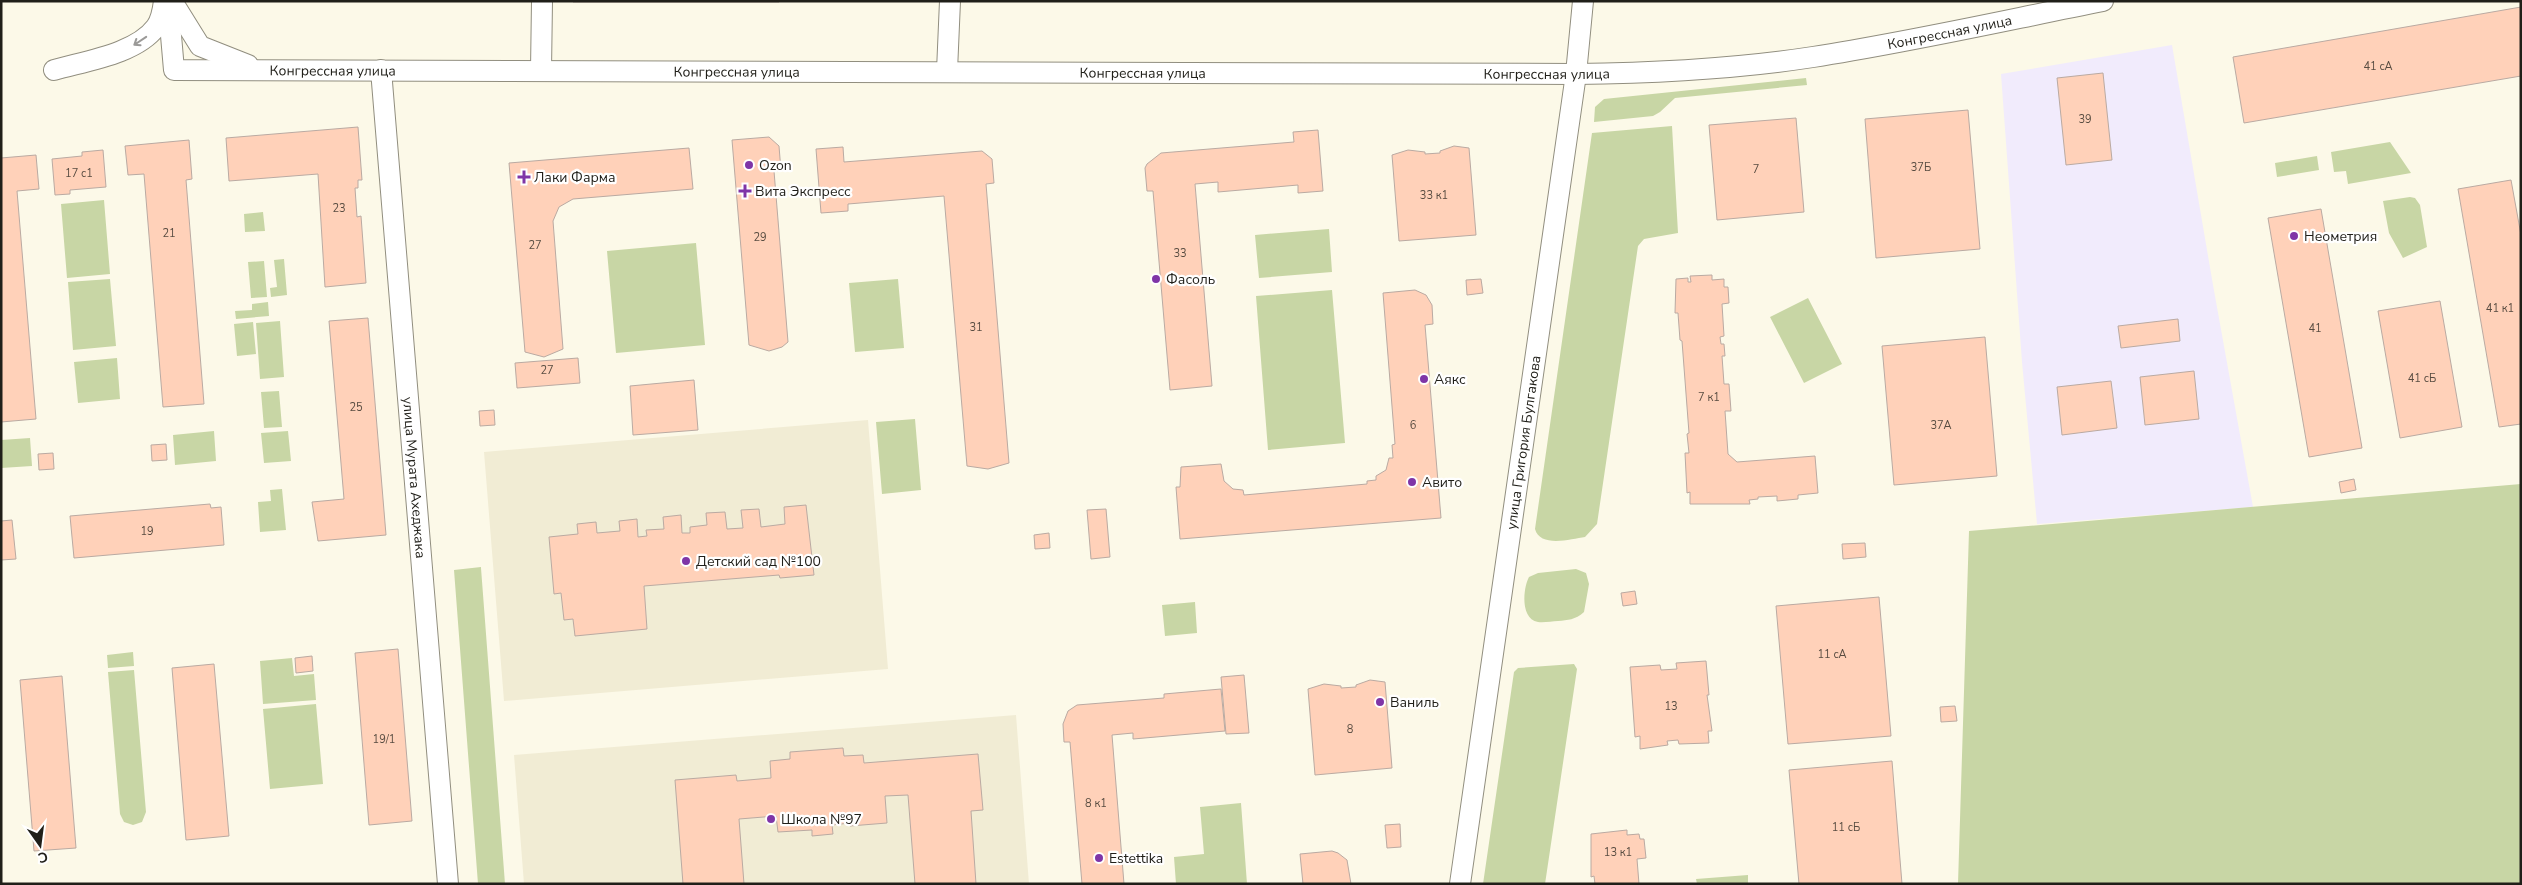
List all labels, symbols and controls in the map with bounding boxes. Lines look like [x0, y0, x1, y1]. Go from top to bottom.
street label: Конгрессная улица [1886, 11, 2014, 54]
one-way arrow [133, 36, 147, 46]
house number: 41 сА [2363, 59, 2393, 74]
street label: Конгрессная улица [270, 61, 396, 81]
street label: Конгрессная улица [674, 62, 800, 82]
street label: Конгрессная улица [1080, 64, 1206, 83]
street label: Конгрессная улица [1484, 64, 1610, 84]
house number: 39 [2078, 112, 2092, 127]
place label: Ozon [759, 156, 792, 175]
marker: Ozon [743, 159, 755, 171]
house number: 37Б [1911, 160, 1931, 175]
house number: 7 [1753, 162, 1759, 177]
house number: 17 с1 [65, 166, 93, 181]
place label: Лаки Фарма [534, 168, 616, 187]
marker: Лаки Фарма [518, 171, 530, 183]
place label: Вита Экспресс [755, 182, 851, 201]
marker: Вита Экспресс [739, 185, 751, 197]
house number: 33 к1 [1420, 188, 1448, 203]
house number: 23 [332, 201, 346, 216]
house number: 21 [162, 226, 176, 241]
place label: Неометрия [2304, 227, 2377, 246]
house number: 29 [753, 230, 767, 245]
marker: Неометрия [2288, 230, 2300, 242]
house number: 27 [528, 238, 542, 253]
house number: 33 [1173, 246, 1187, 261]
place label: Фасоль [1166, 270, 1215, 289]
marker: Фасоль [1150, 273, 1162, 285]
house number: 41 к1 [2486, 301, 2514, 316]
house number: 31 [969, 320, 983, 335]
house number: 41 [2308, 321, 2322, 336]
street label: улица Григория Булгакова [1502, 354, 1546, 531]
house number: 27 [540, 363, 554, 378]
place label: Аякс [1434, 370, 1466, 389]
house number: 41 сБ [2408, 371, 2436, 386]
marker: Аякс [1418, 373, 1430, 385]
house number: 7 к1 [1698, 390, 1720, 405]
street label: улица Мурата Ахеджака [398, 396, 430, 559]
house number: 25 [349, 400, 363, 415]
house number: 6 [1410, 418, 1417, 433]
house number: 37А [1930, 418, 1952, 433]
place label: Авито [1422, 473, 1462, 492]
marker: Авито [1406, 476, 1418, 488]
house number: 19 [140, 524, 154, 539]
place label: Детский сад №100 [696, 552, 821, 571]
marker: Детский сад №100 [680, 555, 692, 567]
house number: 11 сА [1817, 647, 1847, 662]
place label: Ваниль [1390, 693, 1439, 712]
marker: Ваниль [1374, 696, 1386, 708]
house number: 13 [1664, 699, 1678, 714]
house number: 8 [1347, 722, 1354, 737]
house number: 19/1 [373, 732, 395, 747]
house number: 8 к1 [1085, 796, 1107, 811]
place label: Школа №97 [781, 810, 862, 829]
marker: Школа №97 [765, 813, 777, 825]
north arrow [15, 820, 65, 870]
house number: 11 сБ [1832, 820, 1860, 835]
house number: 13 к1 [1604, 845, 1632, 860]
text: С [36, 847, 50, 868]
place label: Estettika [1109, 849, 1163, 868]
marker: Estettika [1093, 852, 1105, 864]

